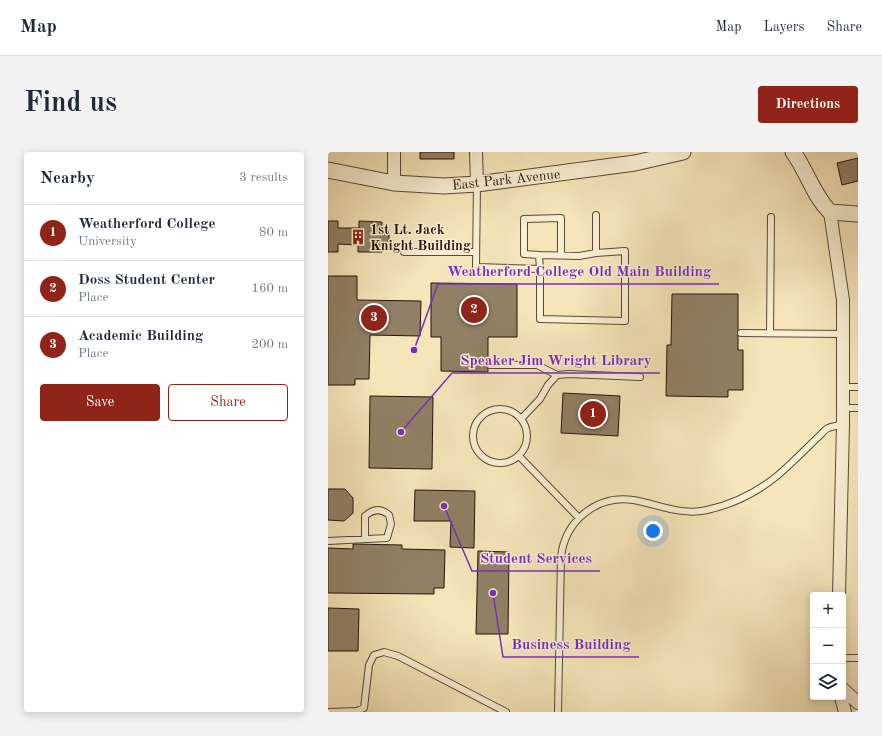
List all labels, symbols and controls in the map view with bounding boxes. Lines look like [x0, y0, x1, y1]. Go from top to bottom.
text: Map [20, 18, 57, 37]
text: Map [716, 20, 742, 34]
text: Layers [764, 20, 805, 34]
text: Share [827, 20, 862, 34]
button: Directions [758, 86, 858, 123]
text: Find us [24, 90, 117, 118]
street label: East Park Avenue [451, 167, 561, 193]
text: Nearby [40, 170, 95, 187]
text: 3 results [239, 171, 288, 184]
text: Weatherford College [78, 217, 216, 232]
place label: 1st Lt. Jack Knight Building [370, 223, 471, 253]
text: 1 [49, 226, 57, 239]
text: 80 m [259, 226, 288, 239]
building icon: 1st Lt. Jack Knight Building [349, 228, 367, 246]
text: University [78, 235, 137, 248]
callout: Weatherford College Old Main Building [438, 257, 719, 284]
text: Weatherford College Old Main Building [447, 265, 712, 280]
text: Doss Student Center [78, 273, 215, 288]
text: 2 [49, 282, 57, 295]
text: 160 m [251, 282, 288, 295]
text: Place [78, 291, 108, 304]
pin: 2 [461, 295, 487, 325]
pin: 3 [361, 303, 387, 333]
text: Academic Building [78, 329, 203, 344]
text: 3 [49, 338, 57, 351]
text: 200 m [251, 338, 288, 351]
callout: Speaker Jim Wright Library [452, 346, 660, 373]
text: Place [78, 347, 108, 360]
text: Speaker Jim Wright Library [460, 354, 652, 369]
button: Save [40, 384, 160, 421]
button: Share [168, 384, 288, 421]
pin: 1 [580, 399, 606, 429]
your location [643, 521, 663, 541]
callout: Student Services [472, 544, 600, 571]
text: Student Services [480, 552, 592, 567]
map controls [810, 592, 846, 700]
button: + [810, 592, 846, 628]
button: − [810, 628, 846, 664]
callout: Business Building [503, 630, 639, 657]
text: Business Building [511, 638, 631, 653]
button: layers [810, 664, 846, 700]

